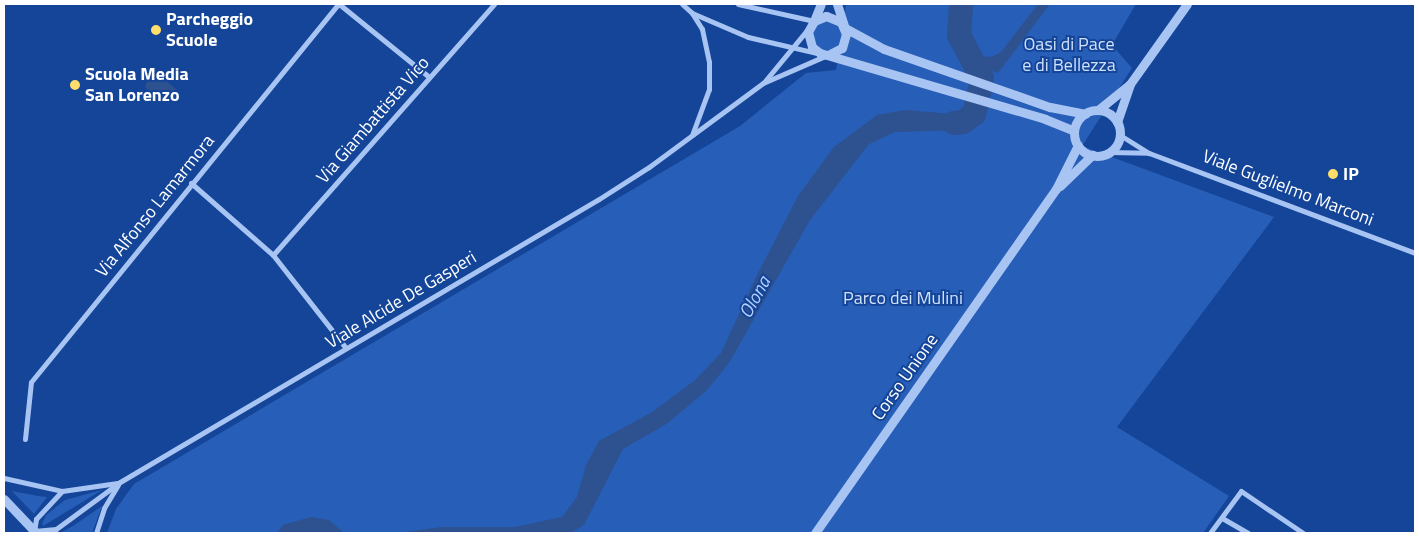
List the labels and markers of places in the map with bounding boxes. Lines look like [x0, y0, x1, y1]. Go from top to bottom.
place label: Parcheggio Scuole [166, 9, 253, 52]
marker: Parcheggio Scuole [150, 24, 162, 36]
place label: Scuola Media San Lorenzo [85, 64, 189, 106]
marker: Scuola Media San Lorenzo [69, 79, 81, 91]
place label: IP [1343, 163, 1359, 185]
marker: IP [1327, 168, 1339, 180]

